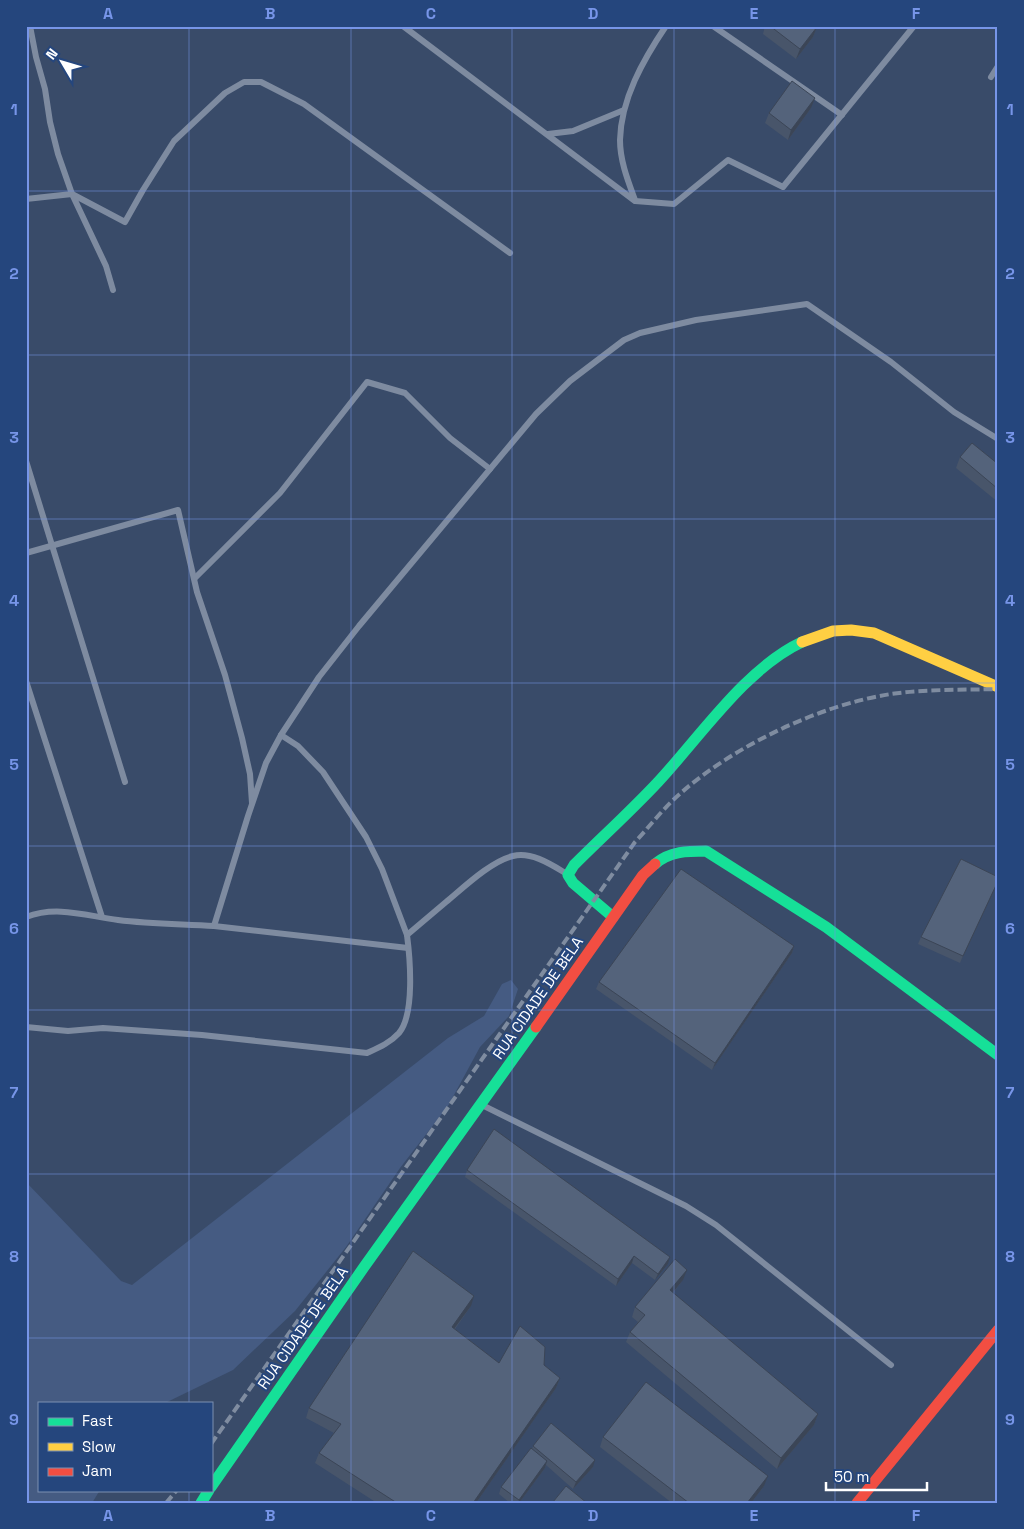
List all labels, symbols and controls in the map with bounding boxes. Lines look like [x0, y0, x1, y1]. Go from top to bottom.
text: A [103, 3, 113, 24]
text: B [265, 3, 275, 24]
text: C [426, 3, 436, 24]
text: D [588, 3, 598, 24]
text: E [750, 3, 759, 24]
text: F [912, 3, 921, 24]
north arrow [38, 38, 88, 88]
text: N [42, 45, 62, 63]
text: 1 [10, 99, 18, 120]
text: 1 [1006, 99, 1014, 120]
text: 2 [9, 263, 19, 284]
text: 2 [1005, 263, 1015, 284]
text: 3 [9, 427, 19, 448]
text: 3 [1005, 427, 1015, 448]
text: 4 [9, 590, 19, 611]
text: 4 [1005, 590, 1015, 611]
text: 5 [9, 754, 19, 775]
text: 5 [1005, 754, 1015, 775]
text: 6 [9, 918, 19, 939]
text: 6 [1005, 918, 1015, 939]
street label: RUA CIDADE DE BELA [488, 932, 587, 1063]
text: 7 [10, 1082, 19, 1103]
text: 7 [1006, 1082, 1015, 1103]
text: 8 [9, 1246, 19, 1267]
text: 8 [1005, 1246, 1015, 1267]
street label: RUA CIDADE DE BELA [253, 1262, 352, 1393]
legend [38, 1402, 212, 1492]
text: 9 [9, 1409, 19, 1430]
text: 9 [1005, 1409, 1015, 1430]
text: Fast [82, 1411, 113, 1430]
text: Slow [82, 1437, 116, 1456]
scale bar [826, 1459, 928, 1491]
text: Jam [82, 1461, 112, 1480]
text: 50 m [834, 1467, 869, 1486]
text: A [103, 1505, 113, 1526]
text: B [265, 1505, 275, 1526]
text: C [426, 1505, 436, 1526]
text: D [588, 1505, 598, 1526]
text: E [750, 1505, 759, 1526]
text: F [912, 1505, 921, 1526]

